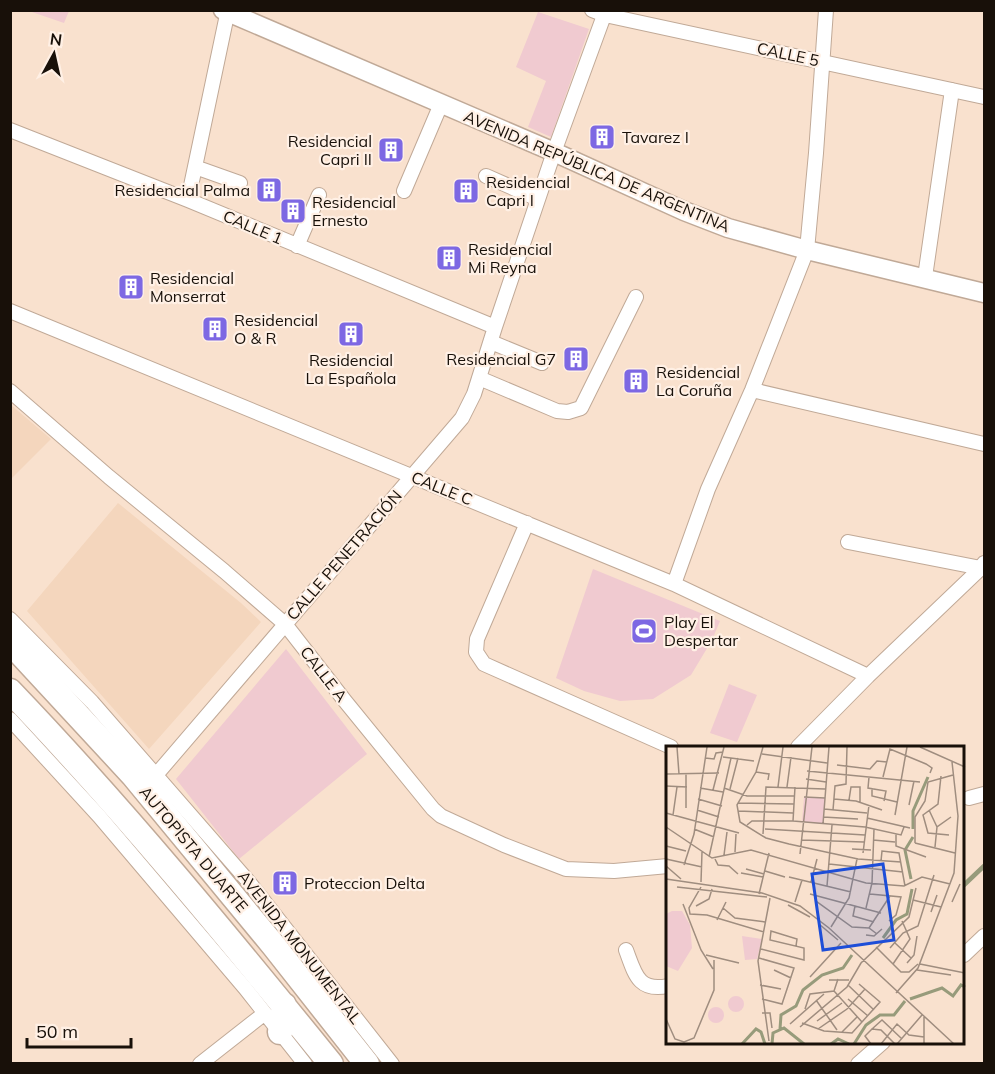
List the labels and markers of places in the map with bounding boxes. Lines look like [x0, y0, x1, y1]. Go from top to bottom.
building icon: Tavarez I [587, 122, 617, 152]
place label: Tavarez I [622, 127, 689, 147]
place label: Residencial Capri II [288, 131, 372, 169]
building icon: Residencial Capri II [376, 135, 406, 165]
place label: Residencial Capri I [486, 172, 570, 210]
building icon: Residencial Palma [254, 175, 284, 205]
building icon: Residencial Capri I [451, 176, 481, 206]
place label: Residencial Palma [115, 180, 250, 200]
place label: Residencial Ernesto [312, 192, 396, 230]
building icon: Residencial Ernesto [278, 196, 308, 226]
place label: Residencial Mi Reyna [468, 239, 552, 277]
building icon: Residencial Mi Reyna [434, 243, 464, 273]
place label: Residencial Monserrat [150, 268, 234, 306]
building icon: Residencial Monserrat [116, 272, 146, 302]
place label: Residencial O & R [234, 310, 318, 348]
building icon: Residencial O & R [200, 314, 230, 344]
building icon: Residencial La Española [336, 319, 366, 349]
building icon: Residencial G7 [561, 344, 591, 374]
place label: Residencial G7 [446, 349, 556, 369]
place label: Residencial La Española [306, 350, 396, 388]
place label: Residencial La Coruña [656, 362, 740, 400]
building icon: Residencial La Coruña [621, 366, 651, 396]
place label: Play El Despertar [664, 612, 738, 650]
sports icon: Play El Despertar [629, 616, 659, 646]
building icon: Proteccion Delta [270, 868, 300, 898]
place label: Proteccion Delta [304, 873, 425, 893]

